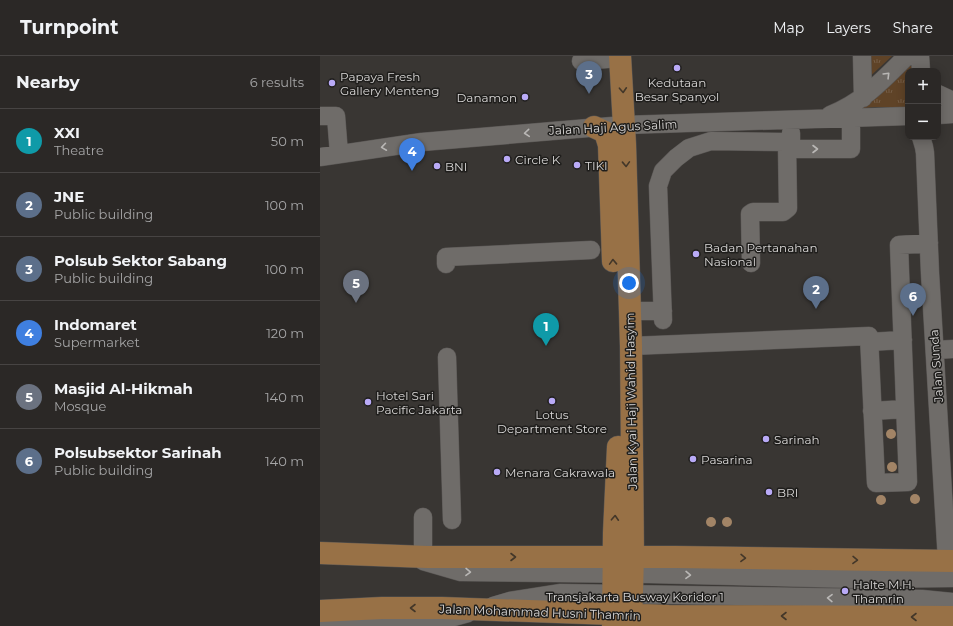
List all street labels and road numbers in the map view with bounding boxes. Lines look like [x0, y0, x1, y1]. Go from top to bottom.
street label: Jalan Haji Agus Salim [547, 116, 678, 138]
street label: Jalan Kyai Haji Wahid Hasyim [622, 312, 640, 491]
street label: Jalan Sunda [926, 329, 946, 404]
street label: Transjakarta Busway Koridor 1 [546, 589, 724, 604]
street label: Jalan Mohammad Husni Thamrin [438, 601, 641, 623]

